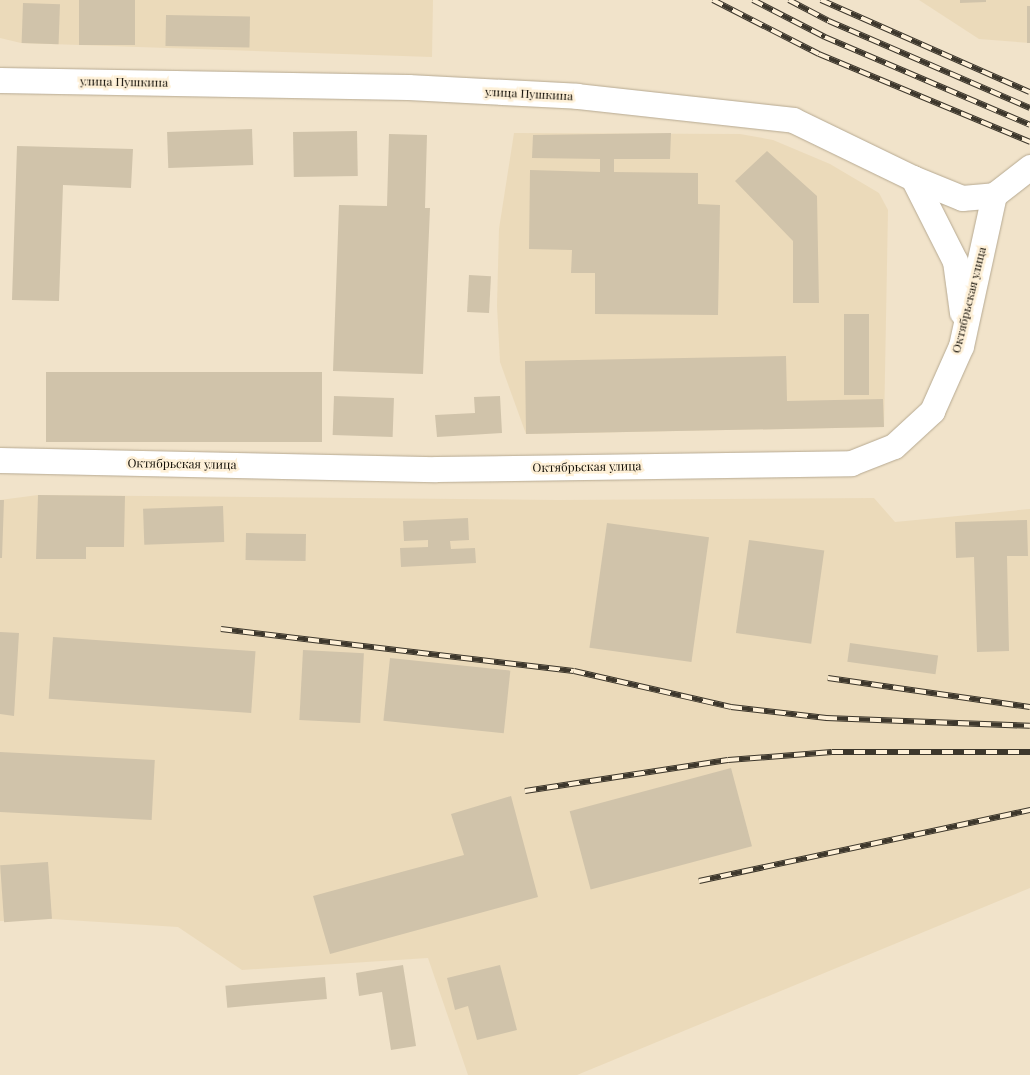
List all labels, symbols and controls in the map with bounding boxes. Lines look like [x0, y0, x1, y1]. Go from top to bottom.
street label: улица Пушкина [80, 74, 168, 90]
street label: улица Пушкина [485, 85, 573, 103]
street label: Октябрьская улица [949, 245, 989, 355]
street label: Октябрьская улица [127, 456, 237, 472]
street label: Октябрьская улица [532, 459, 642, 475]

